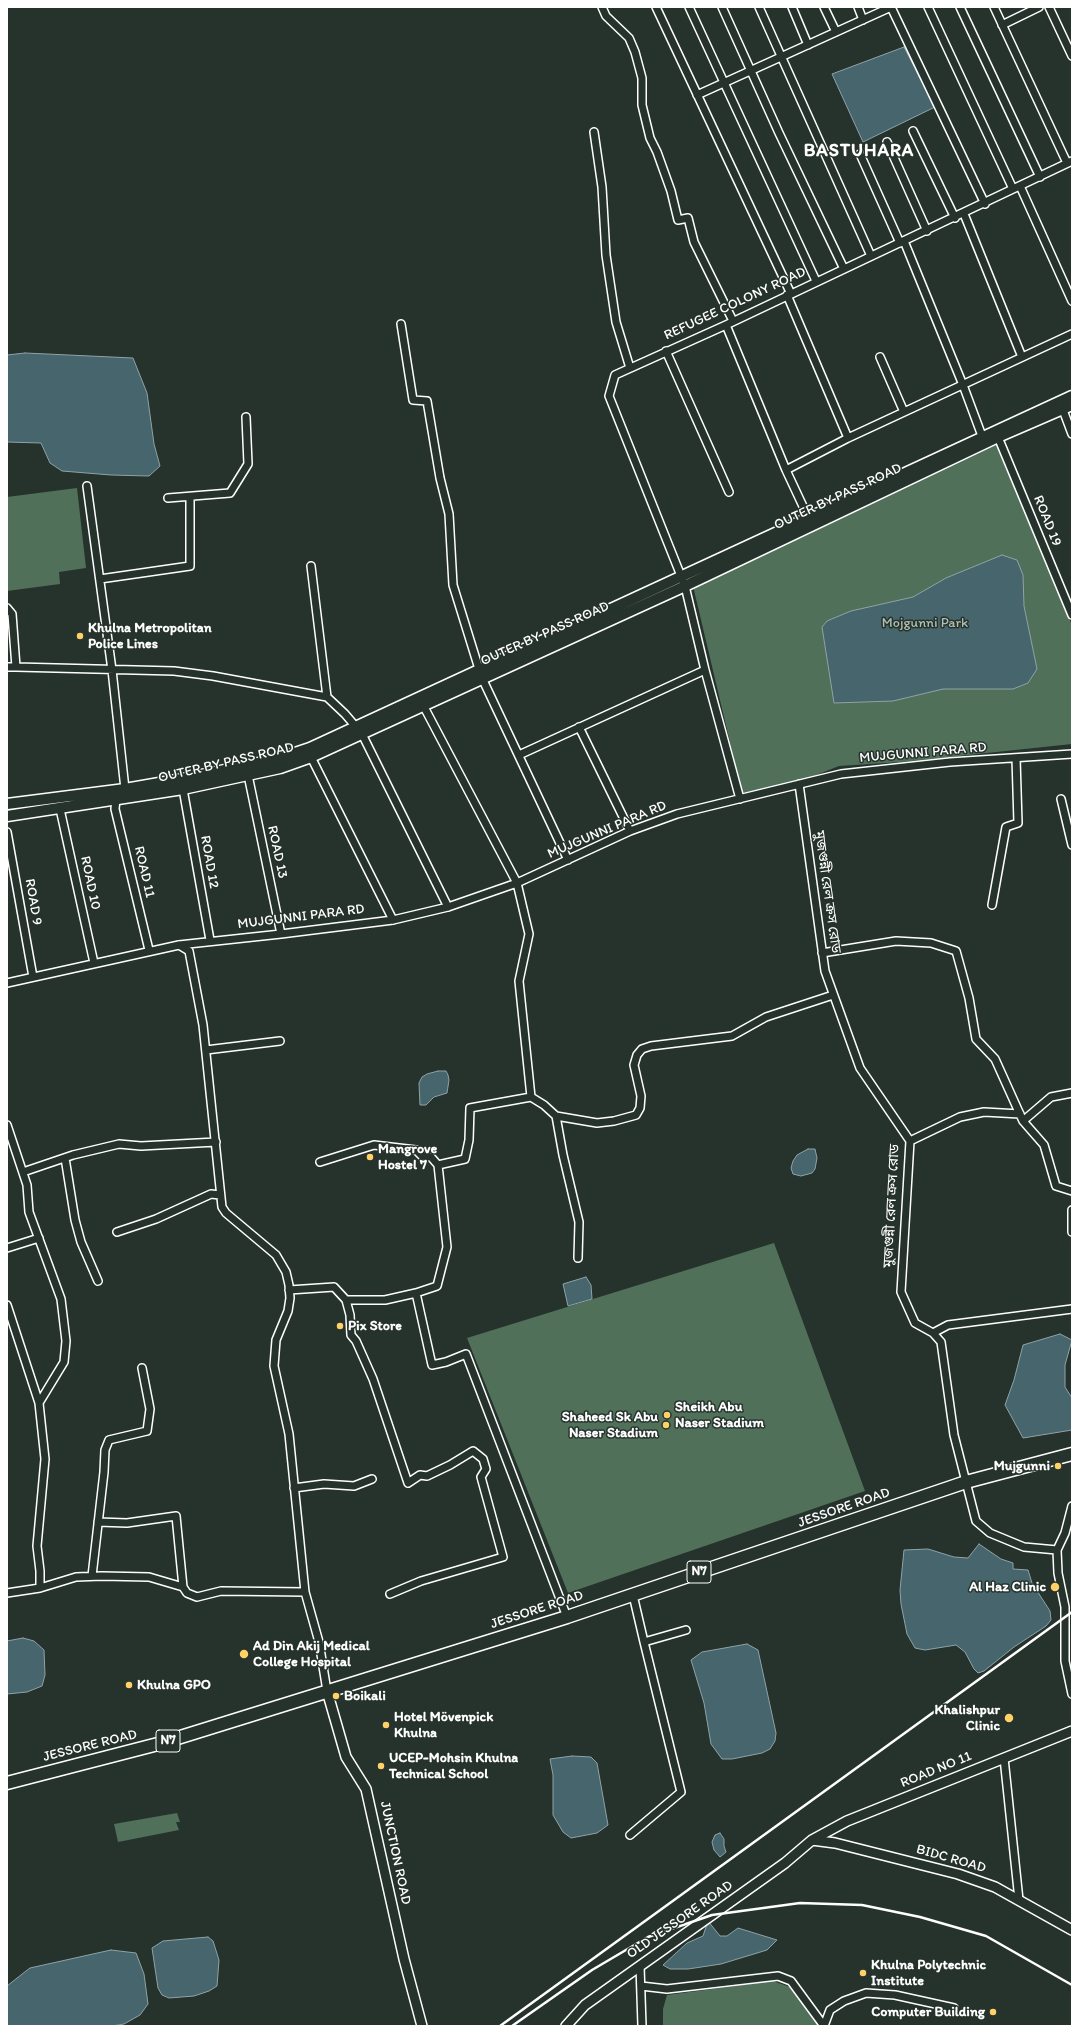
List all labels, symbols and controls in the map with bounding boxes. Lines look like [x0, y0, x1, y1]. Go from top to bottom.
district label: BASTUHARA [804, 140, 914, 162]
street label: REFUGEE COLONY ROAD [662, 264, 808, 344]
street label: OUTER BY PASS ROAD [772, 460, 904, 534]
street label: ROAD 19 [1029, 493, 1065, 549]
street label: OUTER BY PASS ROAD [478, 598, 612, 670]
park label: Mojgunni Park [882, 615, 968, 631]
place label: Khulna Metropolitan Police Lines [88, 620, 212, 652]
marker: Khulna Metropolitan Police Lines [75, 631, 85, 641]
street label: OUTER BY PASS ROAD [156, 739, 296, 787]
street label: MUJGUNNI PARA RD [859, 739, 987, 767]
street label: MUJGUNNI PARA RD [545, 797, 669, 863]
street label: ROAD 13 [263, 824, 291, 880]
street label: মুজগুন্নী রেল ক্রস রোড [810, 830, 844, 954]
street label: ROAD 12 [196, 834, 222, 890]
street label: ROAD 11 [130, 844, 158, 900]
street label: ROAD 10 [76, 855, 104, 911]
street label: ROAD 9 [21, 877, 45, 927]
street label: MUJGUNNI PARA RD [237, 901, 365, 933]
place label: Mangrove Hostel 7 [378, 1141, 437, 1174]
street label: মুজগুন্নী রেল ক্রস রোড [880, 1144, 904, 1268]
marker: Mangrove Hostel 7 [365, 1152, 375, 1162]
place label: Pix Store [348, 1318, 402, 1334]
marker: Pix Store [335, 1321, 345, 1331]
place label: Sheikh Abu Naser Stadium [675, 1399, 764, 1432]
place label: Shaheed Sk Abu Naser Stadium [562, 1409, 658, 1442]
marker: Sheikh Abu Naser Stadium [662, 1410, 672, 1420]
marker: Shaheed Sk Abu Naser Stadium [661, 1420, 671, 1430]
place label: Mujgunni [994, 1458, 1050, 1474]
marker: Mujgunni [1053, 1461, 1063, 1471]
street label: JESSORE ROAD [796, 1484, 892, 1532]
road number: N7 [687, 1561, 711, 1583]
place label: Al Haz Clinic [969, 1579, 1046, 1595]
marker: Al Haz Clinic [1049, 1581, 1061, 1593]
street label: JESSORE ROAD [489, 1587, 585, 1633]
place label: Ad Din Akij Medical College Hospital [253, 1638, 370, 1670]
marker: Ad Din Akij Medical College Hospital [238, 1648, 250, 1660]
place label: Khulna GPO [137, 1677, 211, 1693]
marker: Khulna GPO [124, 1680, 134, 1690]
place label: Boikali [344, 1688, 386, 1704]
marker: Boikali [331, 1691, 341, 1701]
place label: Khalishpur Clinic [935, 1702, 1000, 1734]
place label: Hotel Mövenpick Khulna [394, 1709, 493, 1742]
marker: Khalishpur Clinic [1003, 1712, 1015, 1724]
marker: Hotel Mövenpick Khulna [381, 1720, 391, 1730]
street label: JESSORE ROAD [41, 1726, 139, 1766]
road number: N7 [156, 1730, 180, 1752]
street label: ROAD NO 11 [898, 1748, 974, 1792]
place label: UCEP-Mohsin Khulna Technical School [389, 1750, 518, 1782]
marker: UCEP-Mohsin Khulna Technical School [376, 1761, 386, 1771]
street label: JUNCTION ROAD [376, 1800, 414, 1906]
street label: BIDC ROAD [914, 1841, 988, 1877]
street label: OLD JESSORE ROAD [624, 1877, 736, 1963]
place label: Khulna Polytechnic Institute [871, 1957, 986, 1990]
marker: Khulna Polytechnic Institute [858, 1968, 868, 1978]
place label: Computer Building [871, 2004, 985, 2020]
marker: Computer Building [988, 2007, 998, 2017]

